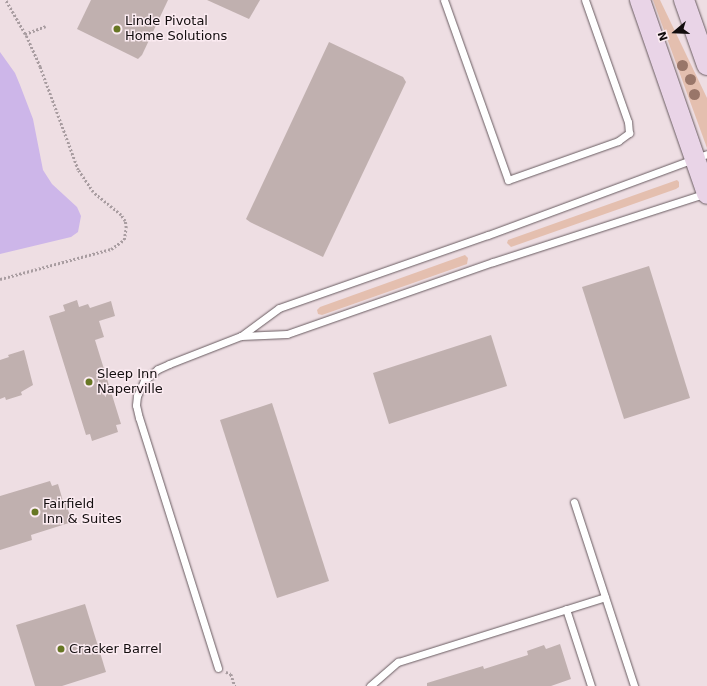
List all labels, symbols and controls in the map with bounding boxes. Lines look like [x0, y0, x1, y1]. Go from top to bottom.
north arrow [655, 12, 695, 52]
place label: Linde Pivotal Home Solutions [125, 14, 227, 45]
marker: Linde Pivotal Home Solutions [112, 24, 122, 34]
text: N [656, 30, 671, 43]
place label: Sleep Inn Naperville [97, 367, 163, 398]
marker: Sleep Inn Naperville [84, 377, 94, 387]
place label: Fairfield Inn & Suites [43, 497, 122, 528]
marker: Fairfield Inn & Suites [30, 507, 40, 517]
place label: Cracker Barrel [69, 641, 162, 657]
marker: Cracker Barrel [56, 644, 66, 654]

